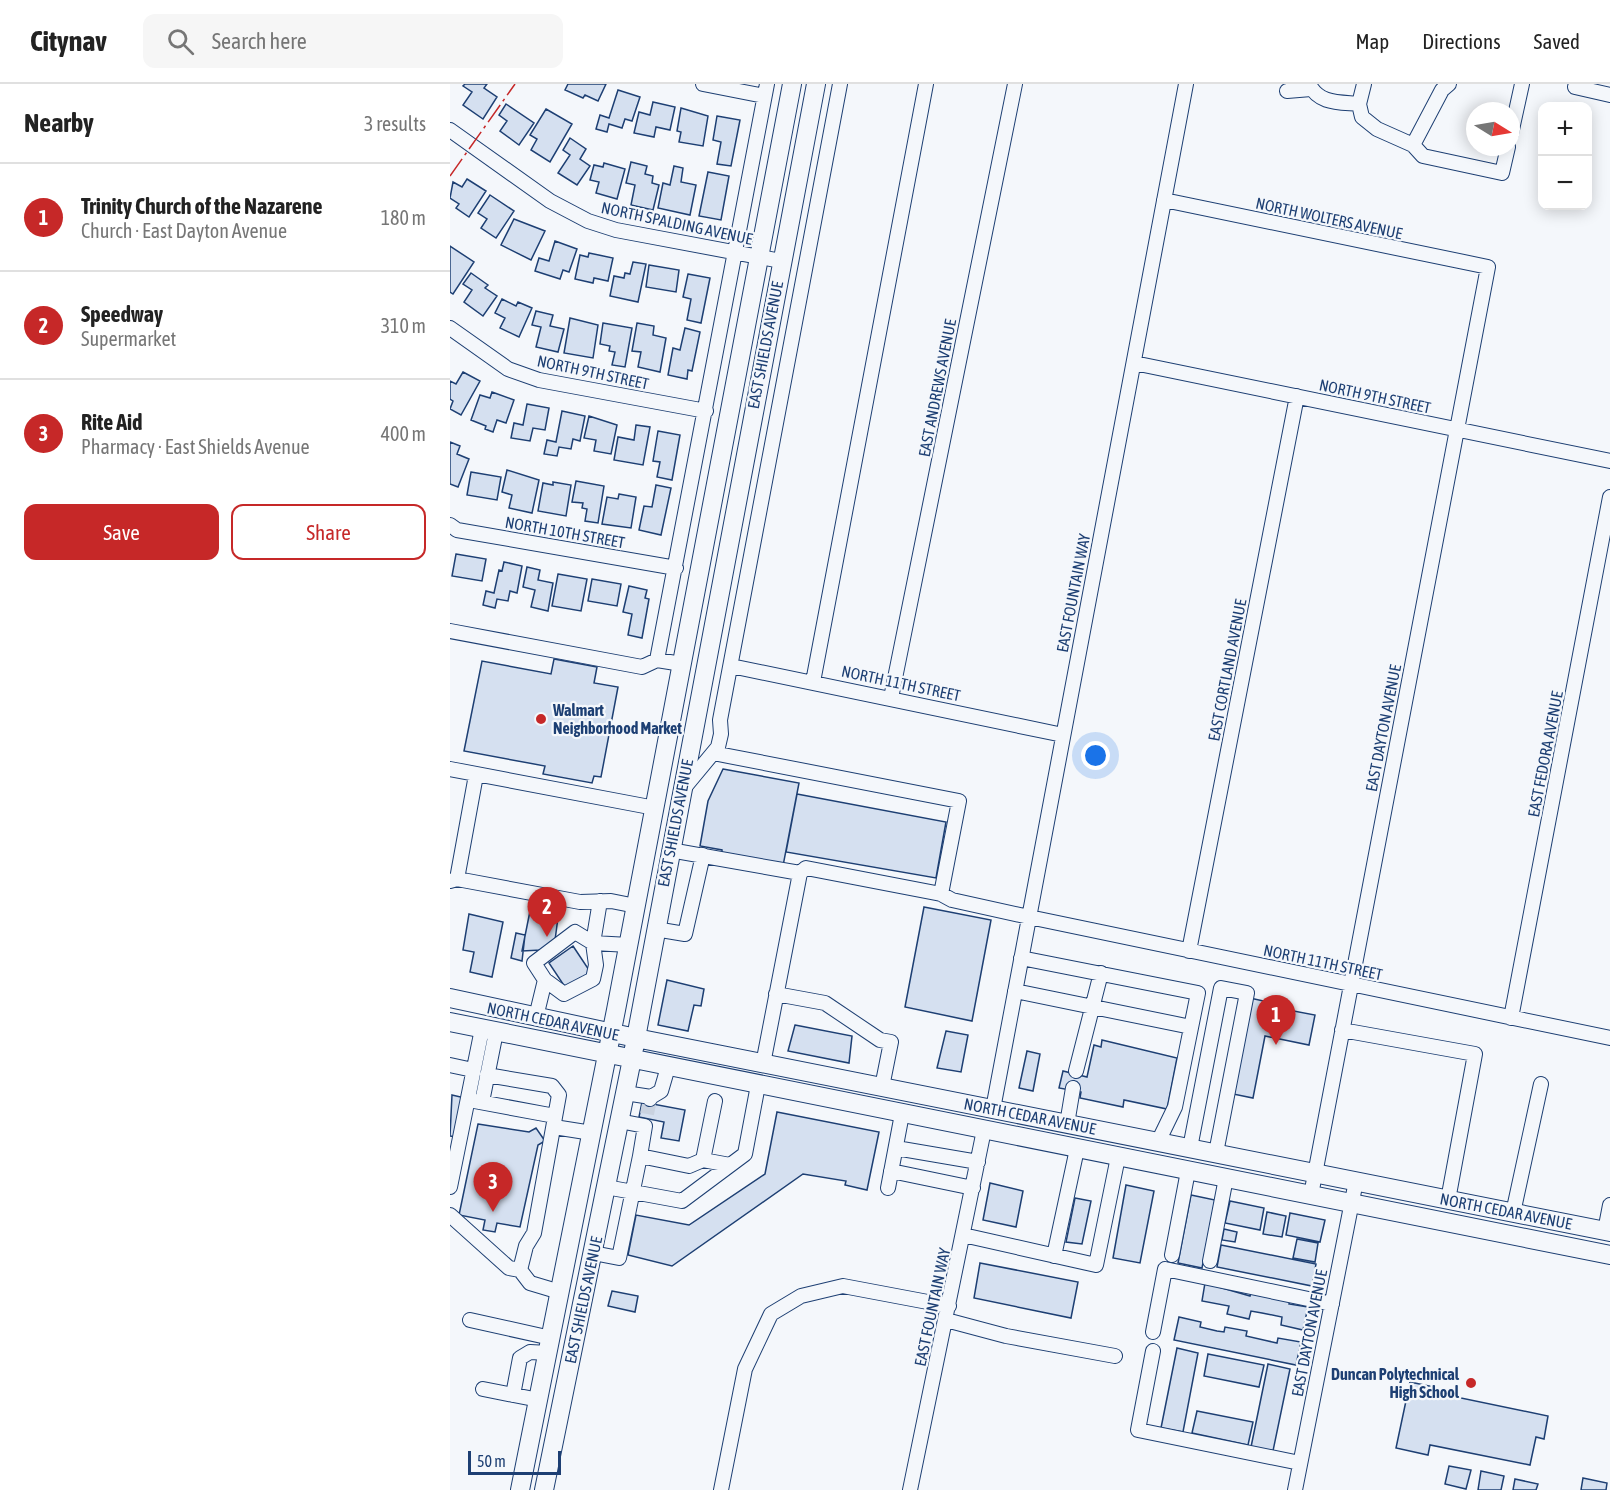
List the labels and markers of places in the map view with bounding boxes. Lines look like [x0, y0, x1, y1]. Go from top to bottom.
place label: Walmart Neighborhood Market [552, 701, 682, 737]
marker: Walmart Neighborhood Market [534, 712, 548, 726]
pin: 2 [528, 888, 566, 937]
pin: 1 [1256, 996, 1296, 1045]
pin: 3 [474, 1162, 513, 1212]
place label: Duncan Polytechnical High School [1331, 1365, 1460, 1401]
marker: Duncan Polytechnical High School [1464, 1376, 1478, 1390]

